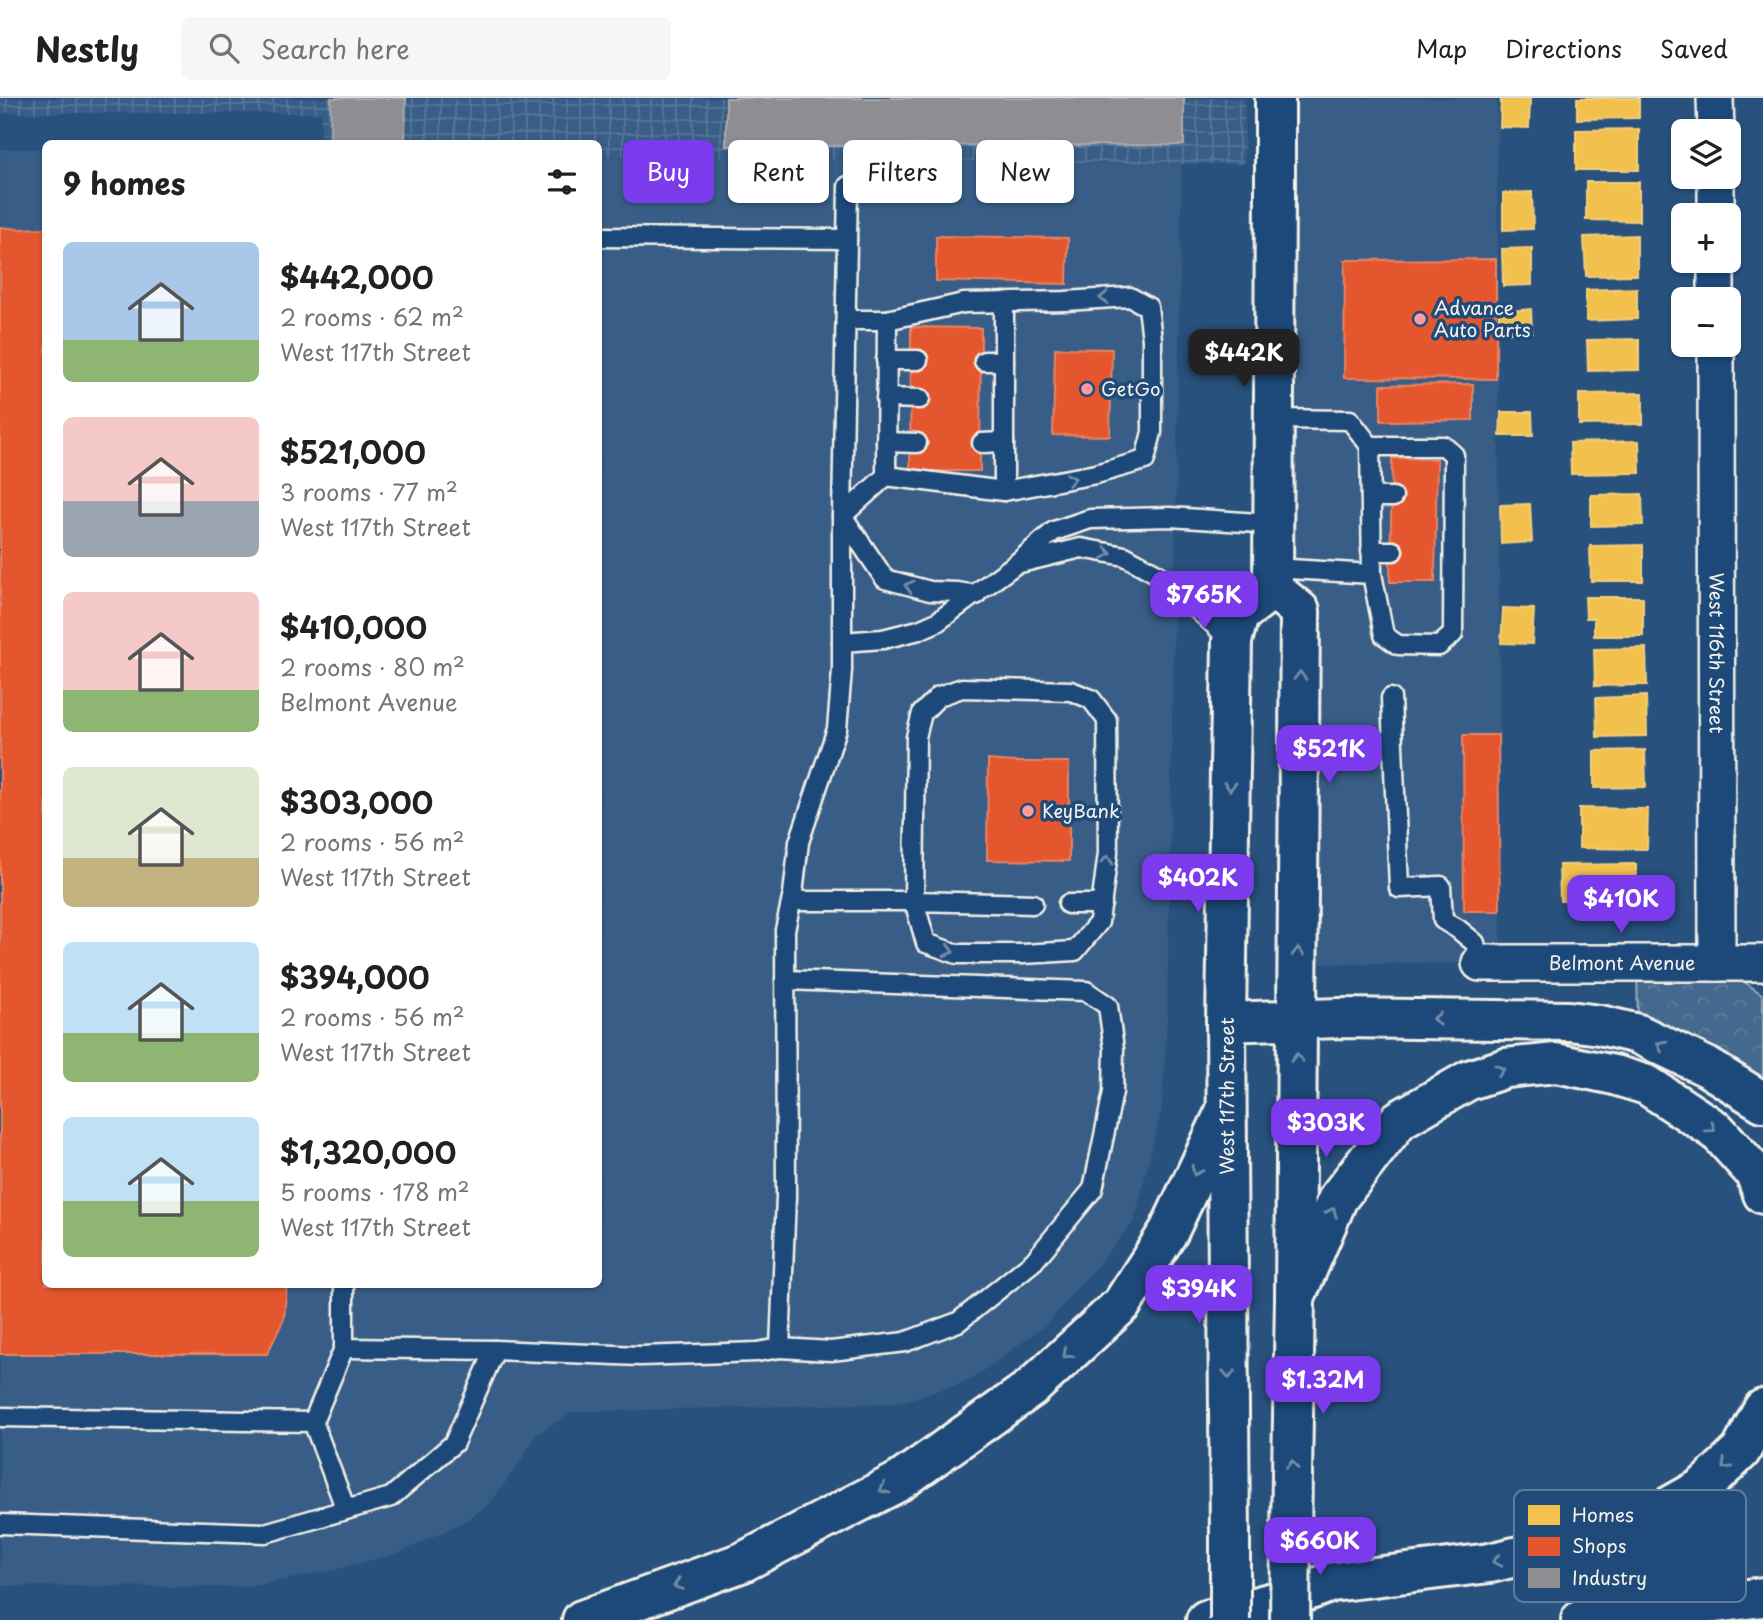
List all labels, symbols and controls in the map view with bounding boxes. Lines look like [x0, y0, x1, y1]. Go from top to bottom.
search box [181, 17, 671, 80]
text: Nestly [35, 23, 139, 73]
icon: search [205, 29, 243, 67]
text: Search here [261, 29, 410, 68]
text: Map [1416, 30, 1467, 66]
text: Directions [1505, 30, 1622, 66]
text: Saved [1660, 30, 1728, 66]
map controls [1671, 119, 1741, 357]
button: layers [1671, 119, 1741, 189]
chip: Buy [623, 140, 714, 203]
chip: Rent [728, 140, 829, 203]
chip: Filters [843, 140, 962, 203]
chip: New [976, 140, 1074, 203]
text: 9 homes [63, 160, 185, 205]
icon: filters [543, 163, 581, 201]
button: + [1671, 203, 1741, 273]
text: $442,000 [280, 254, 434, 299]
icon: home [119, 270, 203, 354]
button: − [1671, 287, 1741, 357]
one-way arrow [1099, 291, 1110, 306]
place label: Advance Auto Parts [1434, 293, 1531, 343]
text: 2 rooms · 62 m² [280, 299, 464, 334]
marker: Advance Auto Parts [1412, 311, 1428, 327]
pin: $442K [1195, 330, 1293, 389]
text: West 117th Street [280, 334, 471, 369]
text: $442K [1204, 334, 1284, 369]
place label: GetGo [1101, 374, 1161, 402]
marker: GetGo [1079, 381, 1095, 397]
text: $521,000 [280, 429, 426, 474]
icon: home [119, 445, 203, 529]
one-way arrow [1065, 472, 1077, 487]
text: 3 rooms · 77 m² [280, 474, 458, 509]
text: West 117th Street [280, 509, 471, 544]
one-way arrow [1101, 545, 1113, 560]
pin: $765K [1155, 572, 1253, 631]
street label: West 116th Street [1703, 573, 1732, 734]
text: $765K [1166, 576, 1242, 611]
one-way arrow [903, 579, 915, 594]
text: $410,000 [280, 604, 427, 649]
icon: home [119, 620, 203, 704]
text: 2 rooms · 80 m² [280, 649, 465, 684]
one-way arrow [1292, 670, 1308, 680]
text: Belmont Avenue [280, 684, 457, 719]
pin: $521K [1280, 726, 1378, 785]
text: $521K [1293, 730, 1365, 765]
text: $303,000 [280, 779, 433, 824]
one-way arrow [1222, 781, 1238, 792]
icon: home [119, 795, 203, 879]
place label: KeyBank [1042, 796, 1120, 824]
marker: KeyBank [1020, 803, 1036, 819]
text: 2 rooms · 56 m² [280, 824, 465, 859]
one-way arrow [1099, 854, 1114, 865]
pin: $402K [1149, 854, 1247, 914]
text: West 117th Street [280, 859, 471, 894]
text: $402K [1158, 859, 1238, 894]
pin: $410K [1572, 876, 1670, 935]
text: $410K [1583, 880, 1659, 915]
one-way arrow [942, 942, 954, 957]
one-way arrow [1290, 946, 1306, 957]
street label: Belmont Avenue [1549, 948, 1695, 976]
text: $394,000 [280, 954, 430, 999]
icon: home [119, 970, 203, 1054]
text: 2 rooms · 56 m² [280, 999, 465, 1034]
one-way arrow [1432, 1011, 1442, 1027]
street label: West 117th Street [1212, 1017, 1240, 1175]
text: West 117th Street [280, 1034, 471, 1069]
one-way arrow [1656, 1039, 1668, 1053]
one-way arrow [1289, 1052, 1305, 1063]
one-way arrow [1493, 1064, 1505, 1079]
pin: $303K [1277, 1100, 1375, 1159]
text: $303K [1287, 1104, 1365, 1139]
one-way arrow [1703, 1119, 1716, 1132]
text: $1,320,000 [280, 1129, 456, 1174]
icon: home [119, 1145, 203, 1229]
one-way arrow [1191, 1164, 1205, 1176]
text: 5 rooms · 178 m² [280, 1174, 470, 1209]
one-way arrow [1323, 1207, 1337, 1219]
text: West 117th Street [280, 1209, 471, 1244]
pin: $394K [1150, 1266, 1248, 1325]
text: $394K [1161, 1270, 1237, 1305]
one-way arrow [1062, 1346, 1075, 1359]
pin: $1.32M [1266, 1356, 1380, 1416]
text: $1.32M [1281, 1361, 1365, 1396]
one-way arrow [1221, 1369, 1237, 1380]
one-way arrow [1721, 1457, 1734, 1470]
one-way arrow [1285, 1459, 1300, 1470]
one-way arrow [879, 1481, 891, 1495]
legend [1514, 1490, 1746, 1602]
text: Homes [1572, 1500, 1634, 1528]
pin: $660K [1271, 1518, 1369, 1577]
text: $660K [1280, 1522, 1360, 1557]
text: Shops [1572, 1531, 1626, 1559]
one-way arrow [1491, 1553, 1503, 1568]
text: Industry [1572, 1563, 1647, 1591]
one-way arrow [673, 1577, 685, 1591]

